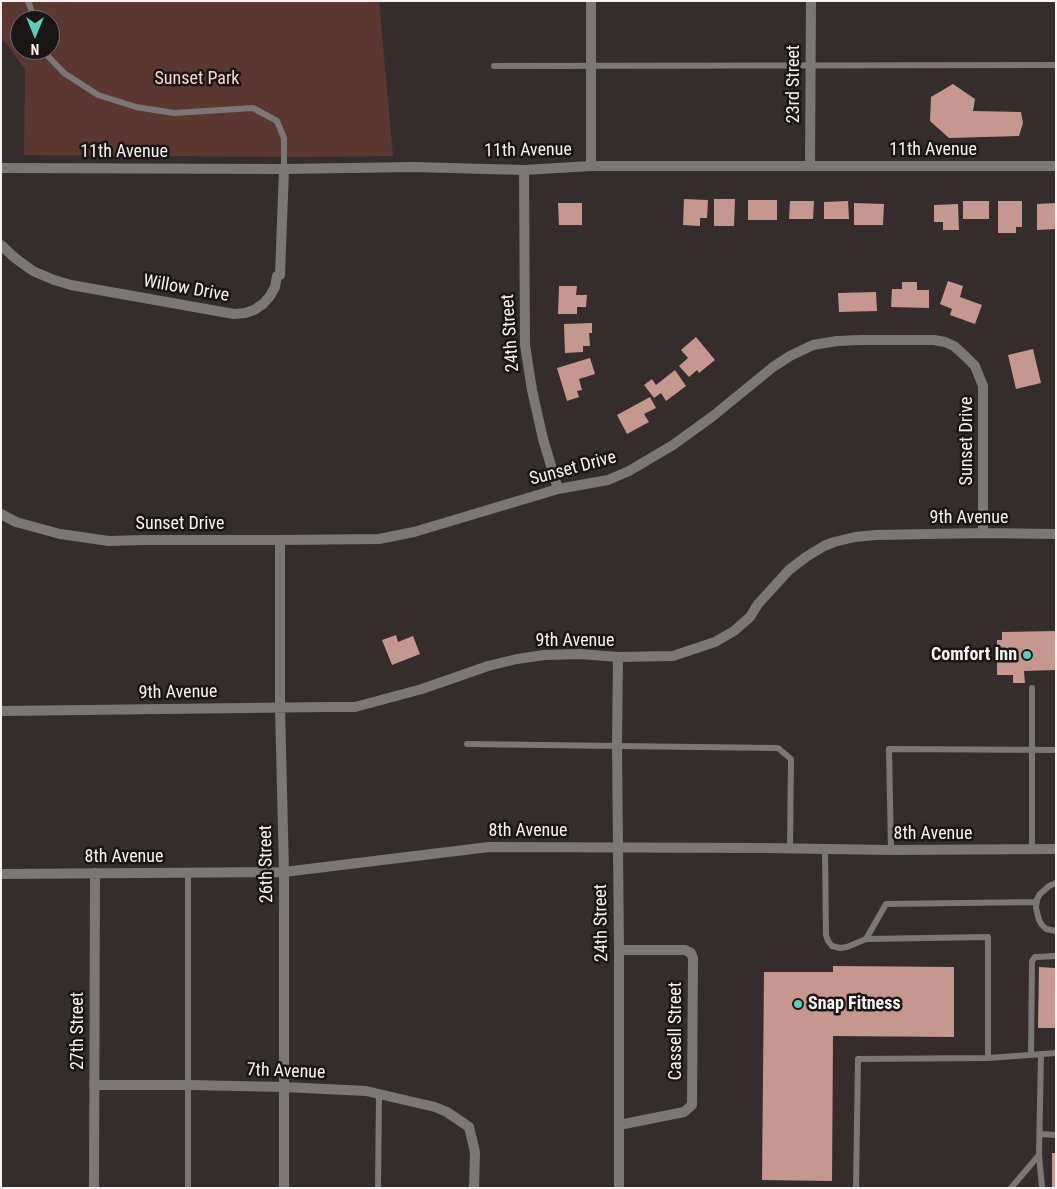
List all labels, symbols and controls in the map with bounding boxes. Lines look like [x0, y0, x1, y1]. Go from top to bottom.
north arrow [10, 10, 60, 60]
text: N [31, 41, 39, 57]
street label: 23rd Street [783, 45, 805, 123]
park label: Sunset Park [155, 68, 239, 90]
street label: 11th Avenue [484, 139, 572, 163]
street label: 11th Avenue [889, 139, 977, 161]
street label: 11th Avenue [80, 141, 168, 163]
street label: Willow Drive [141, 271, 231, 307]
street label: 24th Street [498, 293, 524, 373]
street label: Sunset Drive [956, 397, 978, 485]
street label: Sunset Drive [527, 447, 619, 491]
street label: 9th Avenue [930, 507, 1008, 529]
street label: Sunset Drive [136, 513, 224, 535]
street label: 9th Avenue [536, 630, 614, 652]
place label: Comfort Inn [931, 644, 1017, 666]
marker: Comfort Inn [1021, 649, 1033, 661]
street label: 9th Avenue [138, 682, 218, 704]
street label: 8th Avenue [489, 820, 567, 842]
street label: 8th Avenue [894, 823, 972, 845]
street label: 26th Street [256, 825, 278, 903]
street label: 8th Avenue [85, 846, 163, 868]
street label: 24th Street [591, 884, 613, 962]
street label: Cassell Street [665, 982, 687, 1080]
street label: 27th Street [67, 992, 89, 1070]
place label: Snap Fitness [808, 993, 901, 1015]
marker: Snap Fitness [792, 998, 804, 1010]
street label: 7th Avenue [246, 1060, 326, 1084]

